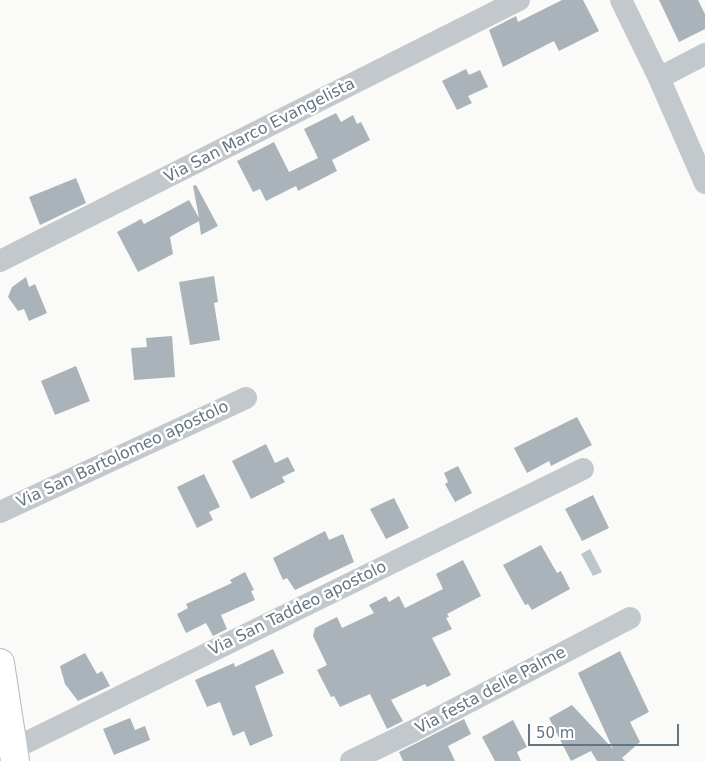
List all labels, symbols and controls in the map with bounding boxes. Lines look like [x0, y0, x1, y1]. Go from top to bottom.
street label: Via San Marco Evangelista [161, 74, 359, 188]
street label: Via San Bartolomeo apostolo [14, 397, 232, 513]
street label: Via San Taddeo apostolo [206, 558, 390, 660]
street label: Via festa delle Palme [413, 643, 569, 739]
scale bar [530, 714, 681, 746]
text: 50 m [536, 724, 574, 742]

